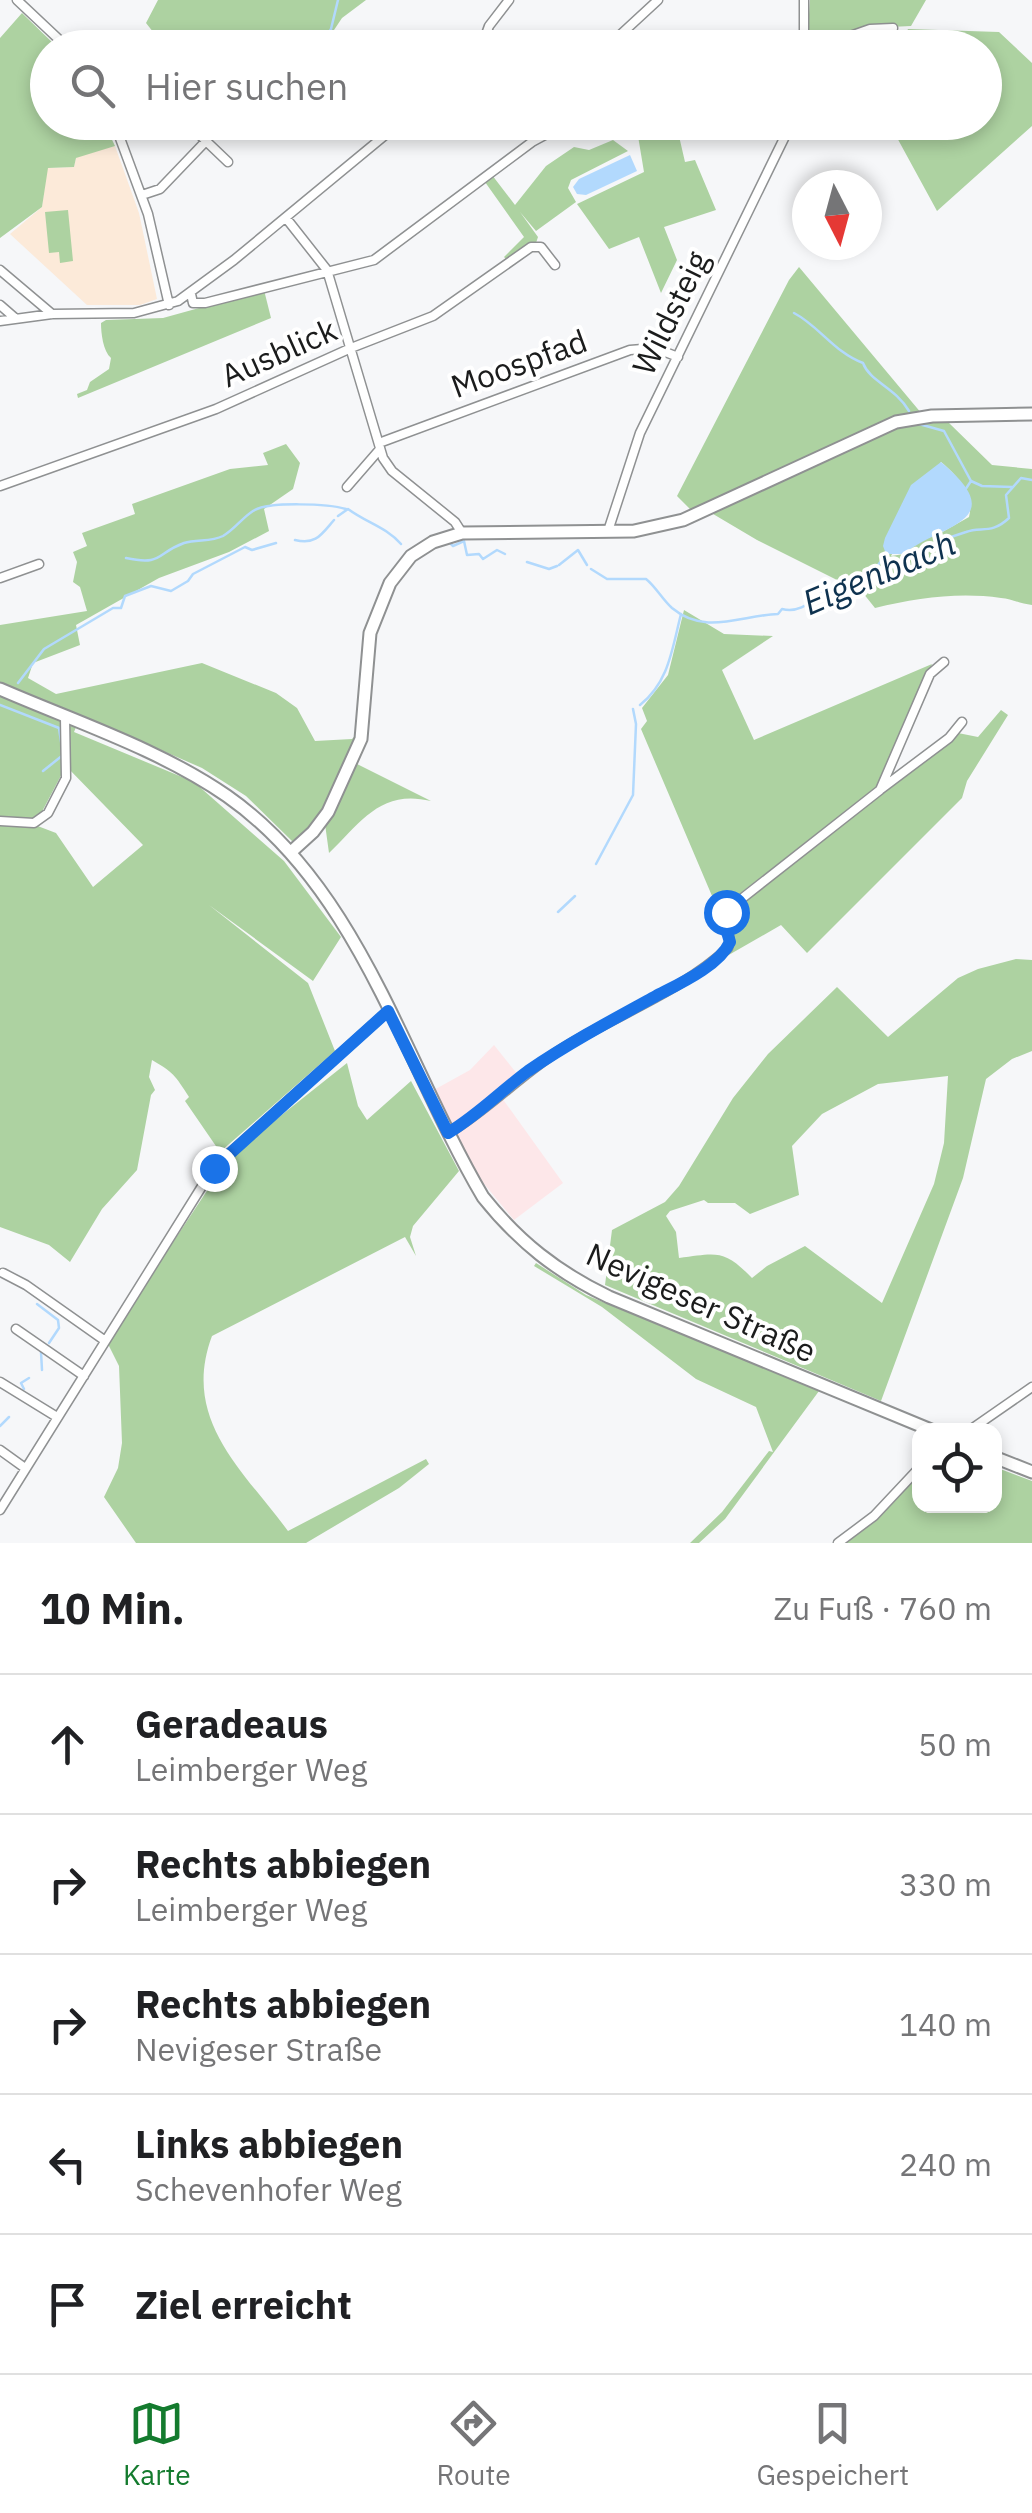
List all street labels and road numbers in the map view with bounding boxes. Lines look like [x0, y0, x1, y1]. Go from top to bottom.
street label: Wildsteig [622, 244, 718, 381]
street label: Ausblick [214, 308, 343, 396]
street label: Moospfad [445, 319, 592, 407]
street label: Nevigeser Straße [580, 1233, 823, 1371]

